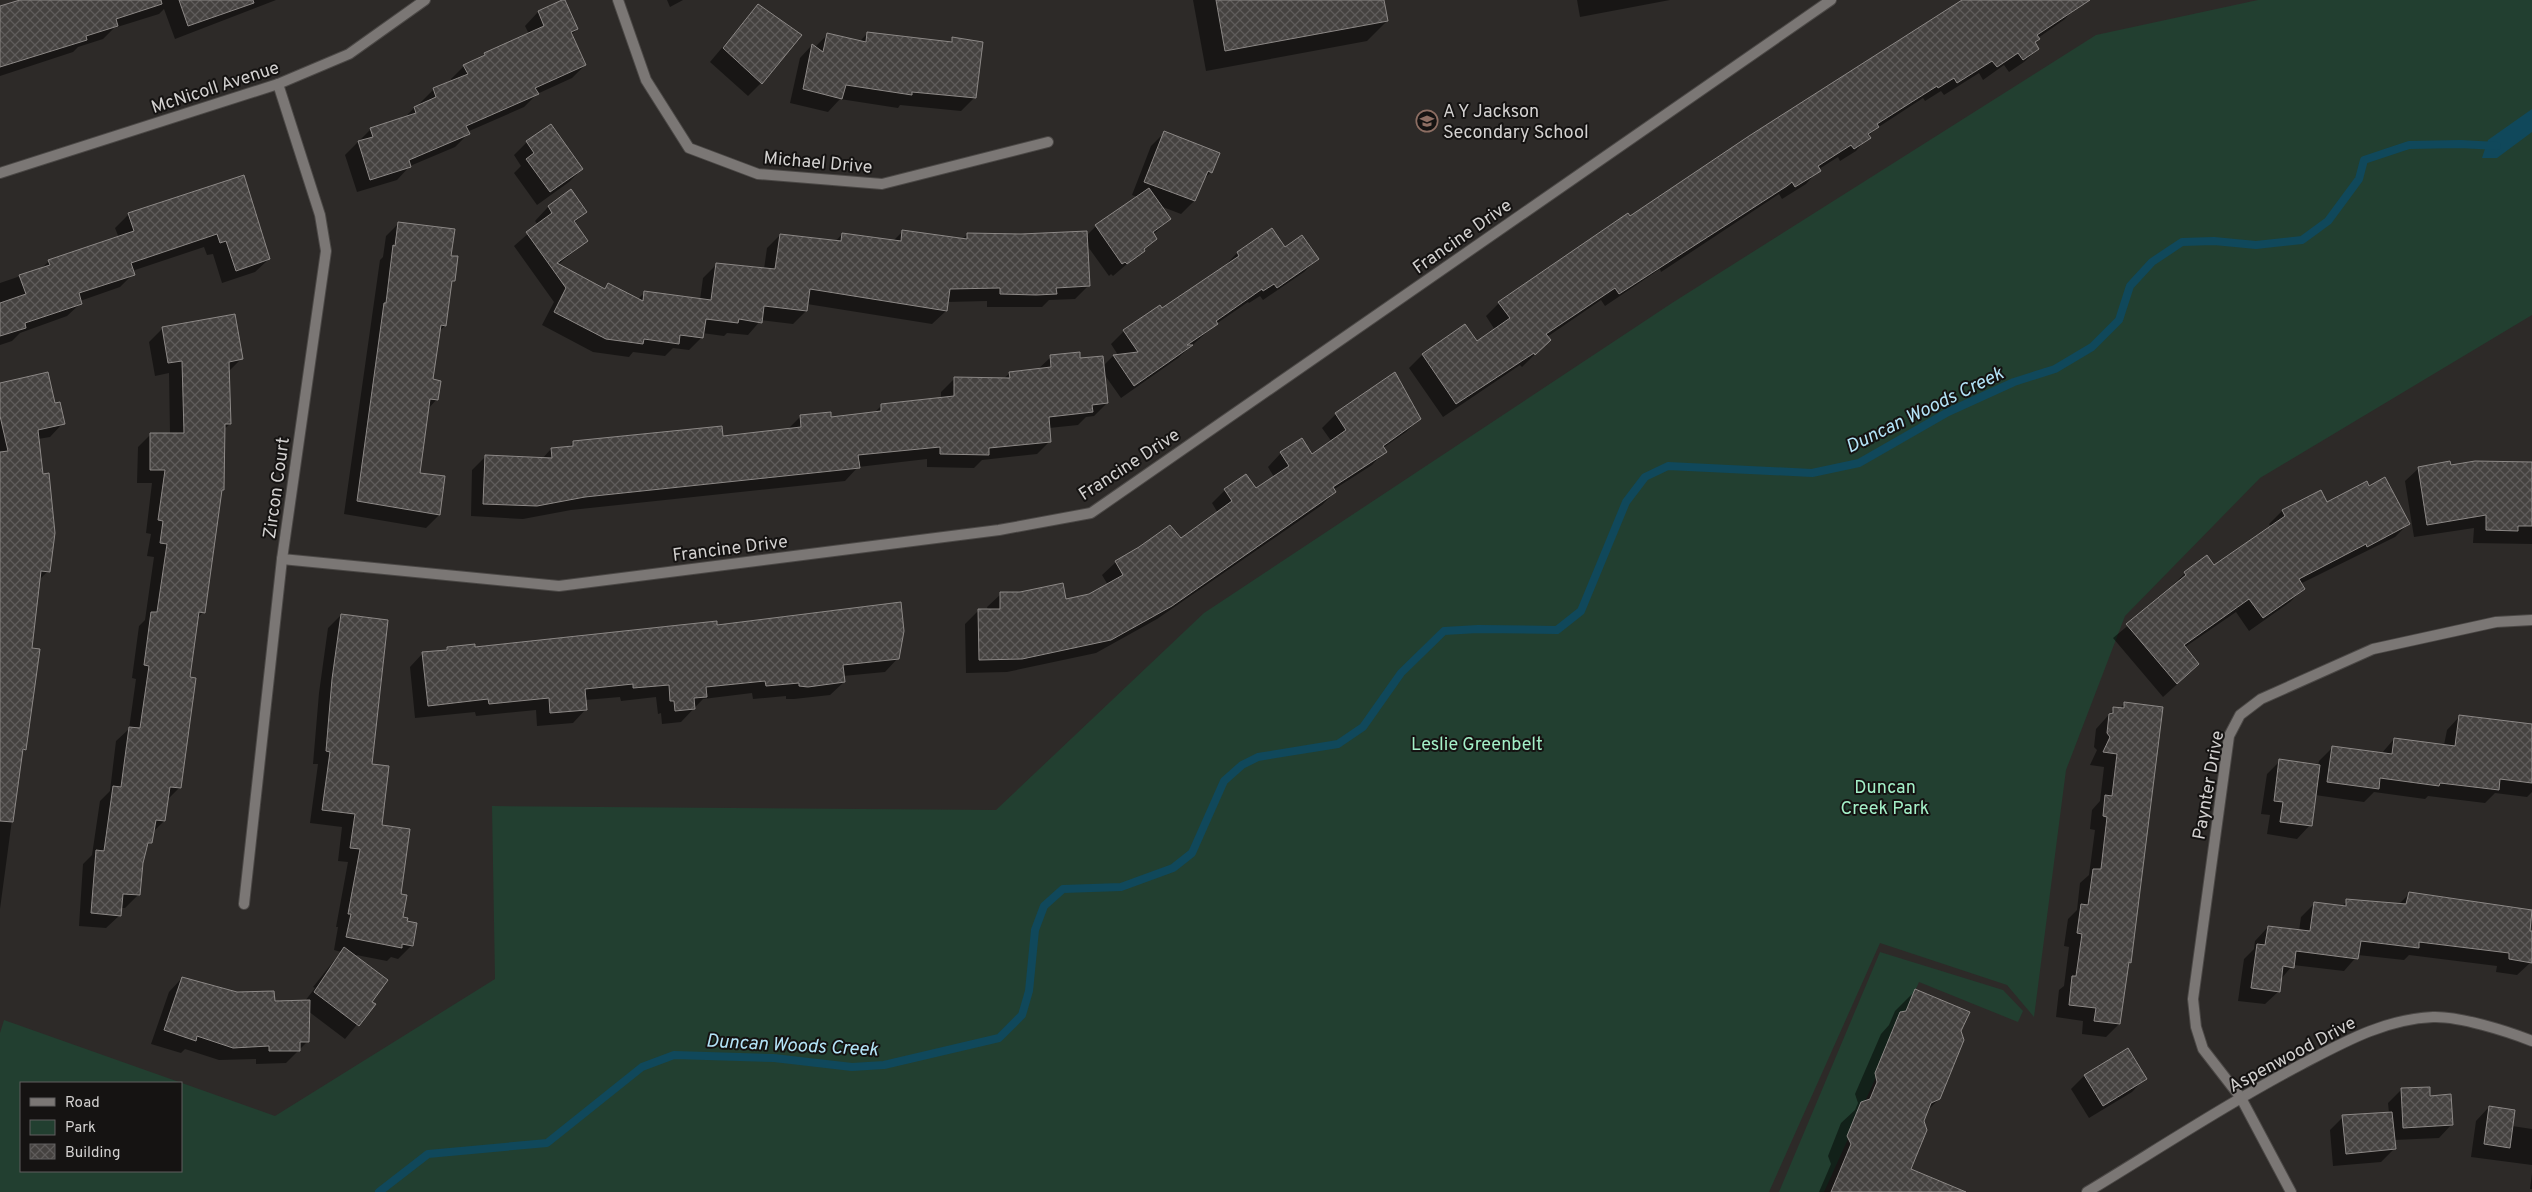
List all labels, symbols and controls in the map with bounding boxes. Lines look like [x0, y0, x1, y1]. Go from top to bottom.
street label: McNicoll Avenue [149, 57, 282, 120]
place label: A Y Jackson Secondary School [1443, 101, 1589, 145]
school or university icon: A Y Jackson Secondary School [1415, 109, 1439, 133]
street label: Michael Drive [762, 147, 873, 180]
street label: Francine Drive [1409, 195, 1517, 280]
water label: Duncan Woods Creek [1842, 362, 2008, 459]
street label: Francine Drive [1075, 424, 1185, 507]
street label: Zircon Court [259, 436, 296, 541]
street label: Francine Drive [671, 531, 789, 568]
street label: Paynter Drive [2189, 729, 2230, 842]
park label: Leslie Greenbelt [1411, 734, 1543, 757]
park label: Duncan Creek Park [1841, 777, 1929, 821]
street label: Aspenwood Drive [2225, 1012, 2360, 1099]
water label: Duncan Woods Creek [705, 1029, 879, 1063]
legend [20, 1082, 182, 1172]
text: Road [65, 1094, 100, 1113]
text: Park [65, 1119, 96, 1138]
text: Building [65, 1144, 120, 1163]

